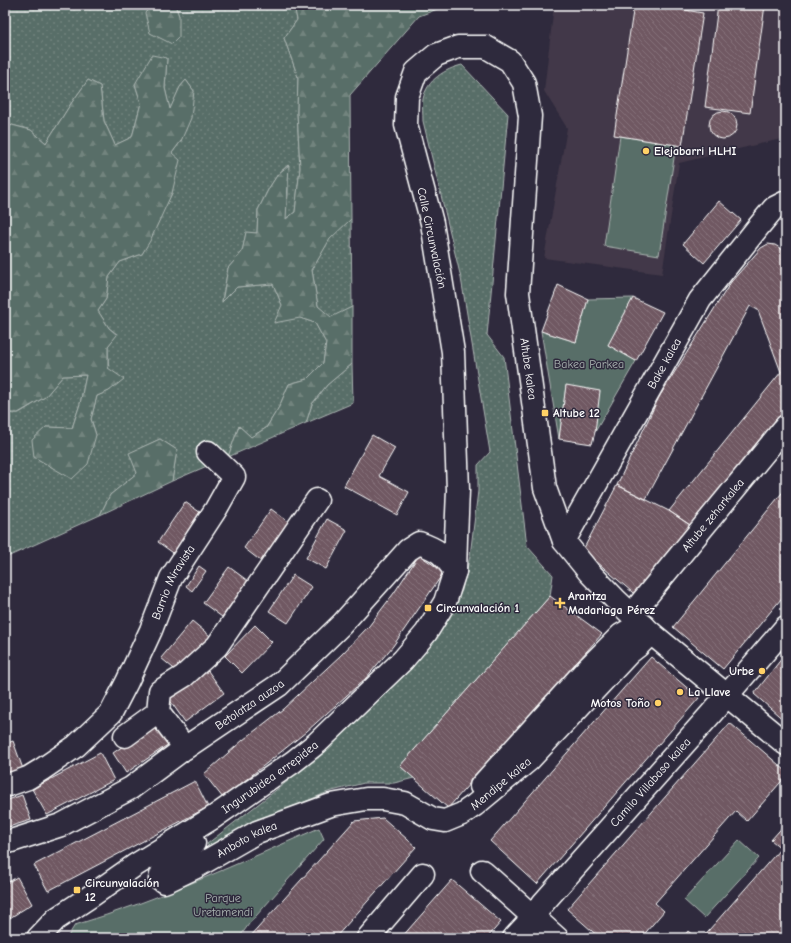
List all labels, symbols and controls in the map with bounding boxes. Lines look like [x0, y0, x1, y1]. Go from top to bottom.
place label: Elejabarri HLHI [654, 144, 737, 158]
marker: Elejabarri HLHI [641, 146, 651, 156]
street label: Calle Circunvalación [414, 186, 450, 290]
street label: Bake kalea [644, 336, 684, 391]
street label: Altube kalea [517, 337, 540, 401]
park label: Bakea Parkea [554, 357, 624, 371]
place label: Altube 12 [553, 406, 600, 420]
marker: Altube 12 [540, 408, 550, 418]
street label: Altube zeharkalea [679, 476, 747, 555]
street label: Barrio Miravista [149, 542, 198, 622]
place label: Arantza Madariaga Pérez [568, 589, 656, 617]
marker: Arantza Madariaga Pérez [555, 598, 565, 608]
place label: Circunvalación 1 [436, 601, 519, 615]
marker: Circunvalación 1 [423, 603, 433, 613]
place label: Urbe [729, 664, 754, 678]
marker: Urbe [757, 666, 767, 676]
street label: Betolatza auzoa [212, 677, 287, 733]
place label: La Llave [688, 685, 731, 699]
marker: La Llave [675, 687, 685, 697]
place label: Motos Toño [591, 696, 650, 710]
marker: Motos Toño [653, 698, 663, 708]
street label: Camilo Villabaso kalea [607, 735, 694, 830]
street label: Ingurubidea errepidea [219, 738, 321, 817]
street label: Mendipe kalea [467, 754, 534, 813]
street label: Anboto kalea [214, 818, 279, 861]
place label: Circunvalación 12 [85, 876, 159, 904]
marker: Circunvalación 12 [72, 885, 82, 895]
park label: Parque Uretamendi [193, 891, 253, 919]

